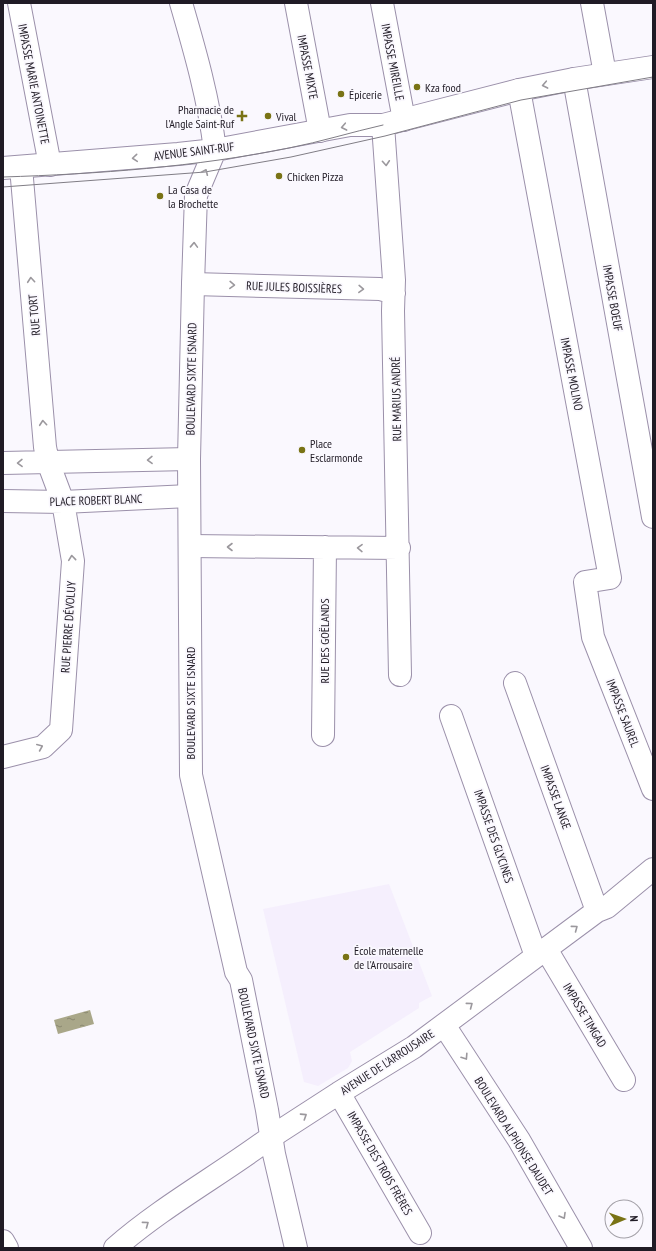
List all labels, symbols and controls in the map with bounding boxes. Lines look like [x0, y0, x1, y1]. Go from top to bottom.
street label: IMPASSE MIREILLE [378, 22, 408, 102]
street label: IMPASSE MARIE ANTOINETTE [15, 23, 53, 145]
street label: IMPASSE MIXTE [294, 33, 322, 101]
place label: Kza food [425, 80, 461, 95]
one-way arrow [542, 80, 549, 88]
marker: Kza food [412, 82, 422, 92]
place label: Épicerie [349, 87, 382, 102]
marker: Épicerie [336, 89, 346, 99]
place label: Pharmacie de l'Angle Saint-Ruf [165, 102, 235, 131]
place label: Vival [275, 109, 297, 124]
marker: Pharmacie de l'Angle Saint-Ruf [237, 111, 247, 121]
marker: Vival [263, 111, 273, 121]
one-way arrow [341, 122, 347, 130]
street label: AVENUE SAINT-RUF [153, 139, 235, 163]
one-way arrow [132, 153, 138, 162]
one-way arrow [382, 160, 391, 166]
one-way arrow [200, 169, 208, 177]
place label: Chicken Pizza [287, 169, 344, 184]
marker: Chicken Pizza [274, 171, 284, 181]
place label: La Casa de la Brochette [168, 182, 218, 211]
marker: La Casa de la Brochette [155, 191, 165, 201]
one-way arrow [190, 242, 198, 248]
street label: IMPASSE BOEUF [600, 263, 626, 333]
one-way arrow [27, 277, 36, 283]
street label: RUE JULES BOISSIÈRES [246, 278, 342, 296]
one-way arrow [229, 281, 235, 289]
one-way arrow [358, 285, 364, 293]
street label: RUE TORT [25, 293, 43, 336]
street label: BOULEVARD SIXTE ISNARD [183, 322, 199, 436]
street label: IMPASSE MOLINO [558, 336, 586, 412]
street label: RUE MARIUS ANDRÉ [388, 357, 404, 441]
one-way arrow [38, 420, 47, 426]
place label: Place Esclarmonde [310, 436, 363, 465]
marker: Place Esclarmonde [297, 445, 307, 455]
one-way arrow [147, 456, 153, 464]
one-way arrow [17, 458, 23, 467]
street label: PLACE ROBERT BLANC [49, 491, 143, 509]
one-way arrow [227, 543, 233, 551]
one-way arrow [357, 544, 363, 552]
one-way arrow [67, 555, 76, 561]
street label: RUE PIERRE DÉVOLUY [57, 580, 79, 674]
street label: RUE DES GOËLANDS [317, 598, 332, 684]
street label: BOULEVARD SIXTE ISNARD [183, 647, 198, 759]
street label: IMPASSE SAUREL [603, 677, 643, 749]
one-way arrow [36, 744, 44, 752]
street label: IMPASSE LANGE [537, 763, 575, 831]
street label: IMPASSE DES GLYCINES [471, 787, 517, 885]
one-way arrow [570, 926, 577, 933]
place label: École maternelle de l'Arrousaire [354, 943, 424, 972]
marker: École maternelle de l'Arrousaire [341, 952, 351, 962]
street label: IMPASSE TIMGAD [560, 980, 610, 1050]
street label: BOULEVARD SIXTE ISNARD [235, 986, 273, 1100]
one-way arrow [466, 1003, 473, 1010]
street label: AVENUE DE L'ARROUSAIRE [337, 1026, 437, 1098]
one-way arrow [461, 1053, 468, 1060]
street label: BOULEVARD ALPHONSE DAUDET [471, 1074, 557, 1199]
street label: IMPASSE DES TROIS FRÈRES [344, 1108, 416, 1218]
one-way arrow [300, 1113, 307, 1121]
north arrow [604, 1199, 644, 1239]
one-way arrow [558, 1212, 565, 1219]
text: N [627, 1215, 641, 1222]
one-way arrow [141, 1222, 148, 1229]

